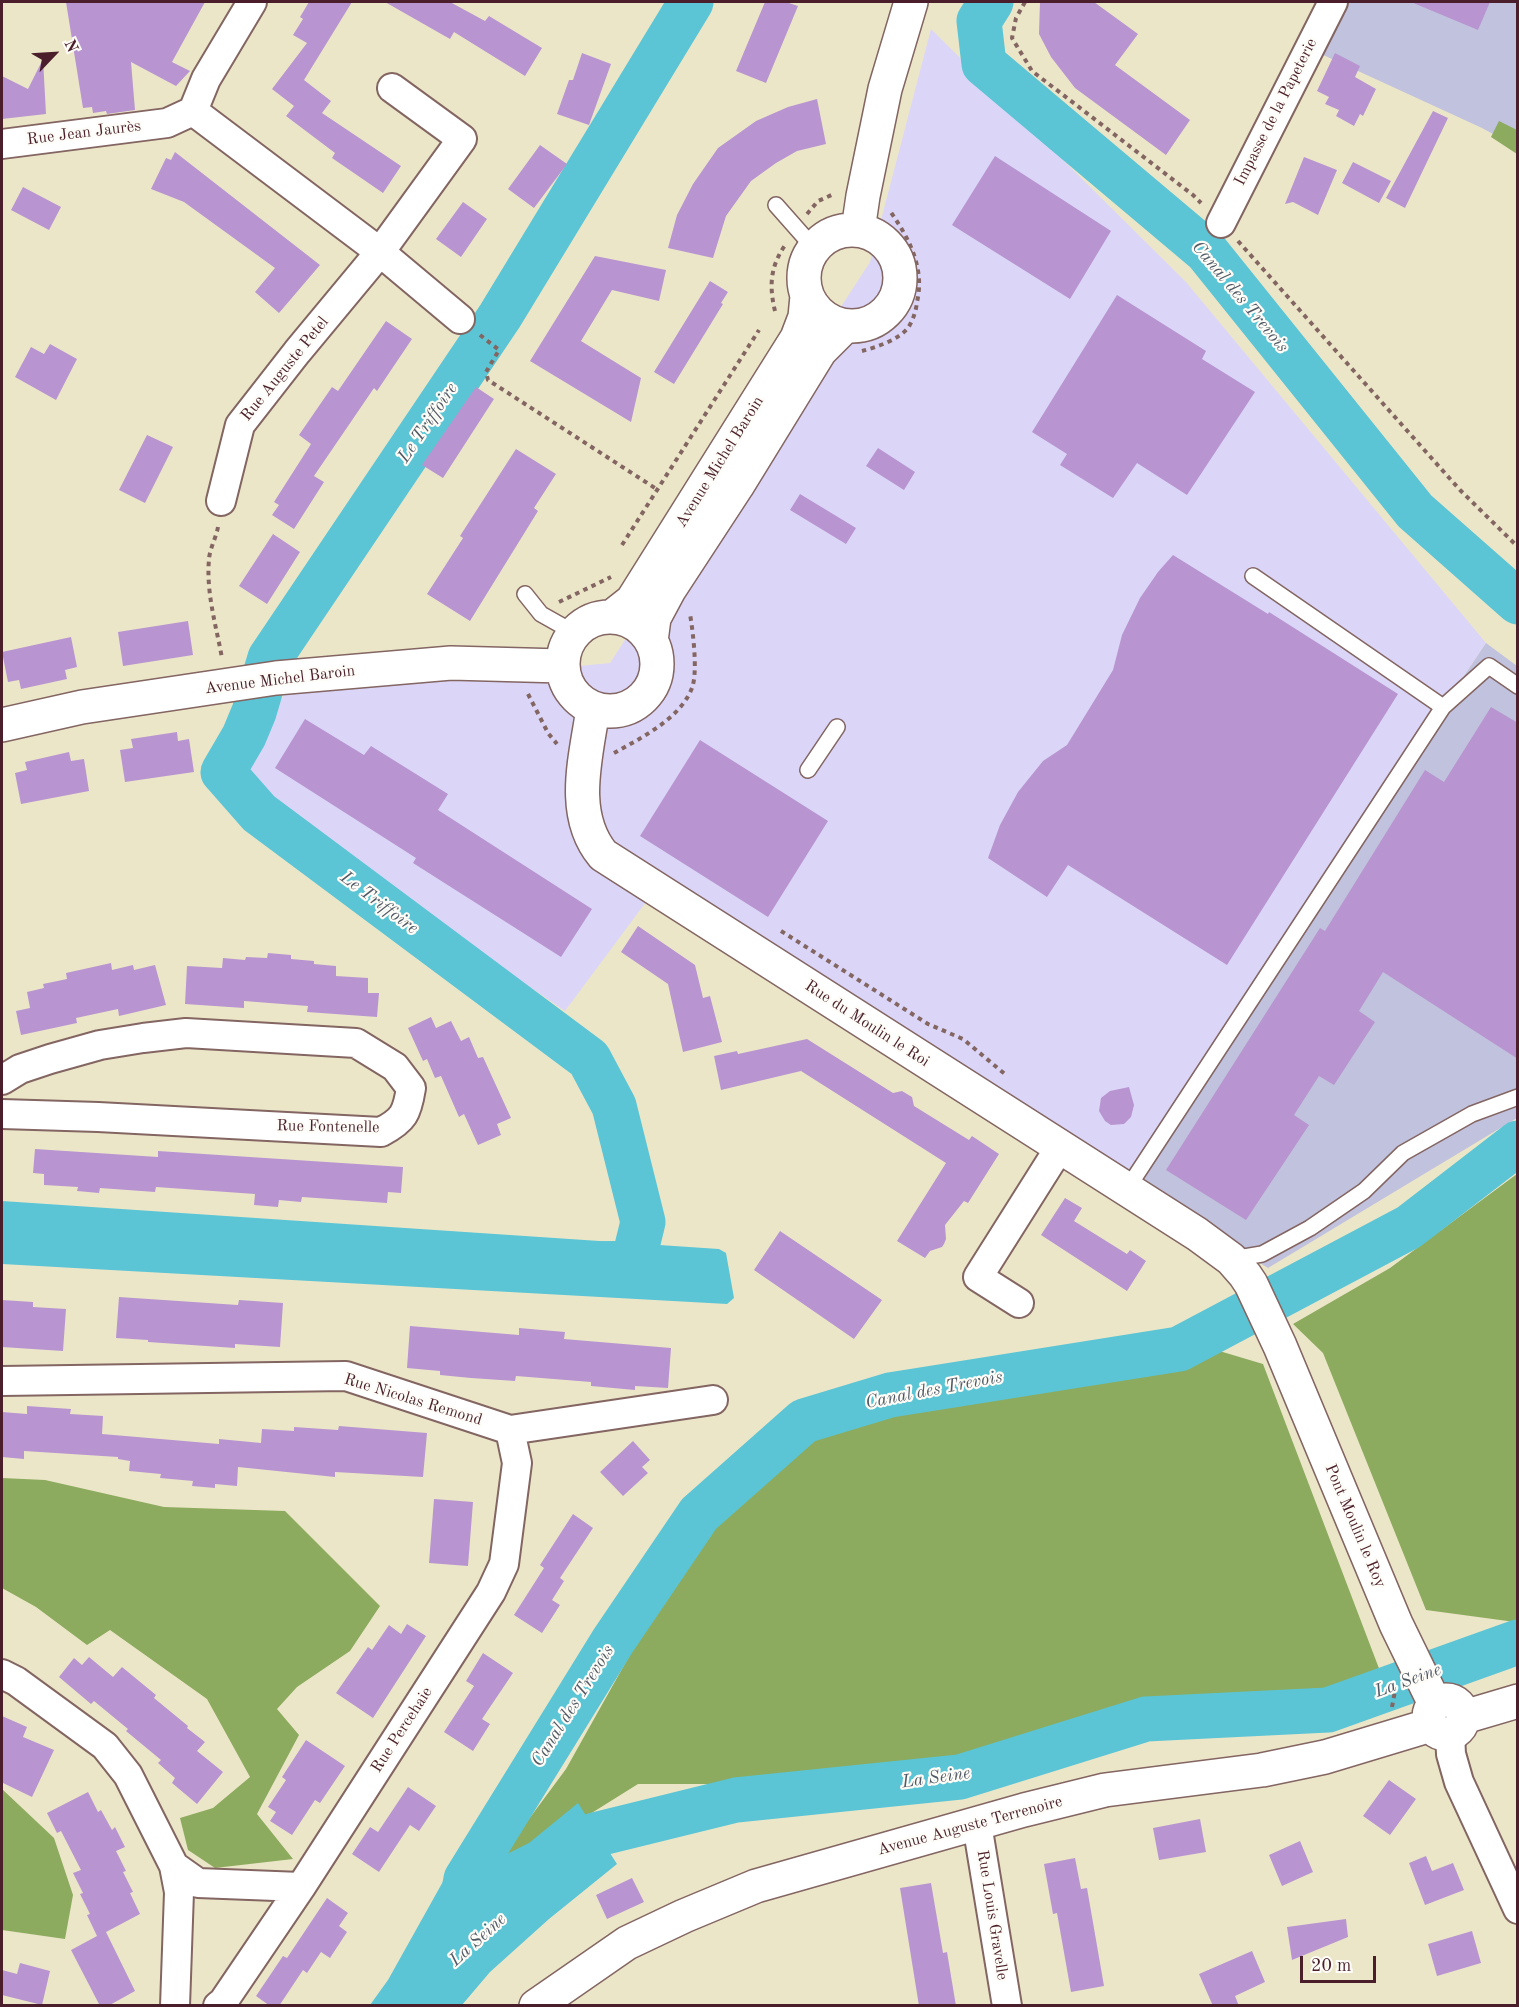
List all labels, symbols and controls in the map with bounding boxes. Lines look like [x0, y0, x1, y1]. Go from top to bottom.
north arrow [24, 24, 84, 84]
street label: Impasse de la Papeterie [1231, 35, 1321, 189]
text: N [60, 37, 80, 55]
street label: Rue Jean Jaurès [26, 116, 142, 150]
water label: Canal des Trevois [1187, 237, 1293, 357]
street label: Rue Auguste Petel [237, 313, 333, 425]
water label: Le Triffoire [393, 379, 463, 467]
street label: Avenue Michel Baroin [672, 393, 768, 531]
street label: Avenue Michel Baroin [204, 661, 356, 699]
water label: Le Triffoire [336, 867, 422, 939]
street label: Rue du Moulin le Roi [801, 977, 933, 1071]
street label: Rue Fontenelle [276, 1117, 380, 1137]
water label: Canal des Trevois [864, 1366, 1004, 1414]
street label: Rue Nicolas Remond [342, 1370, 484, 1430]
street label: Pont Moulin le Roy [1320, 1461, 1390, 1591]
water label: Canal des Trevois [527, 1641, 619, 1771]
water label: La Seine [1372, 1659, 1444, 1703]
street label: Rue Percehaie [367, 1683, 437, 1777]
water label: La Seine [900, 1762, 972, 1794]
street label: Avenue Auguste Terrenoire [875, 1792, 1065, 1860]
street label: Rue Louis Gravelle [972, 1849, 1012, 1981]
water label: La Seine [445, 1909, 511, 1971]
scale bar [1303, 1944, 1380, 1982]
text: 20 m [1311, 1957, 1351, 1975]

